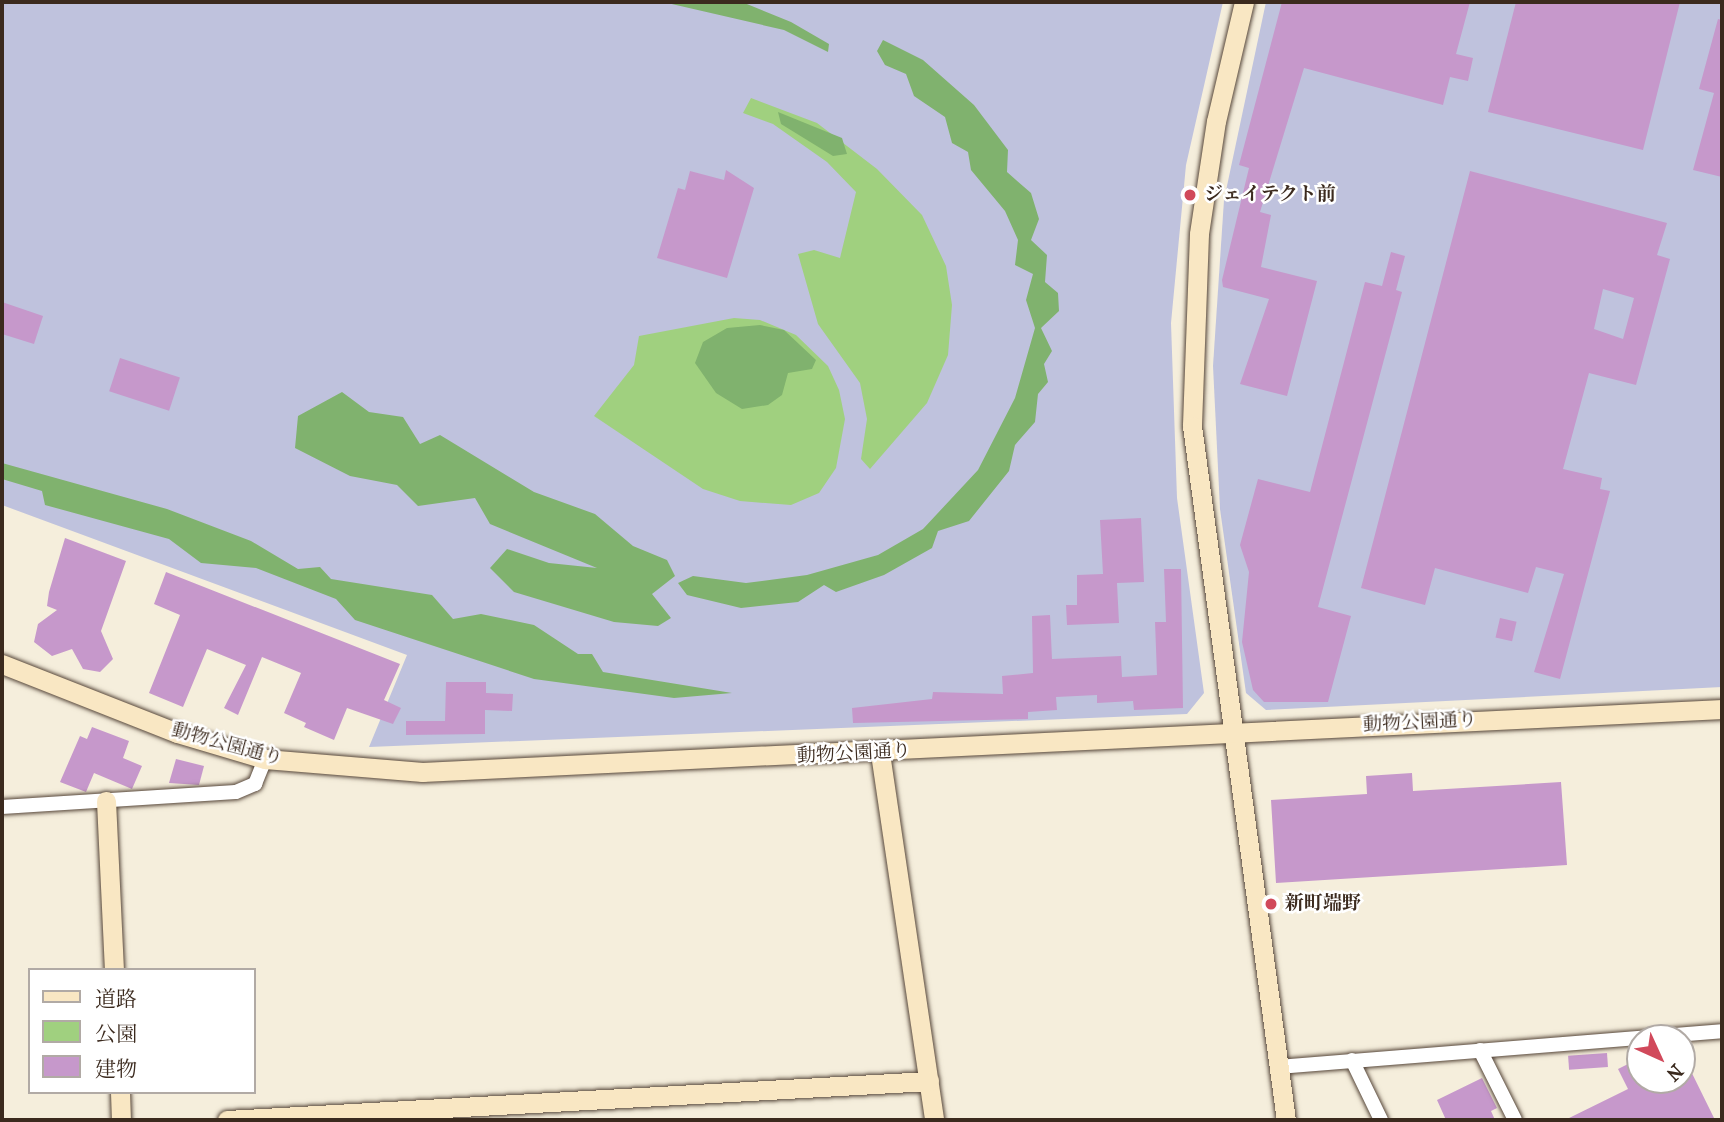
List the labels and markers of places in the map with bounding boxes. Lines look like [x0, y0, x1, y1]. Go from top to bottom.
place label: ジェイテクト前 [1204, 184, 1337, 206]
marker: ジェイテクト前 [1182, 187, 1198, 203]
place label: 新町端野 [1285, 893, 1361, 915]
marker: 新町端野 [1263, 896, 1279, 912]

